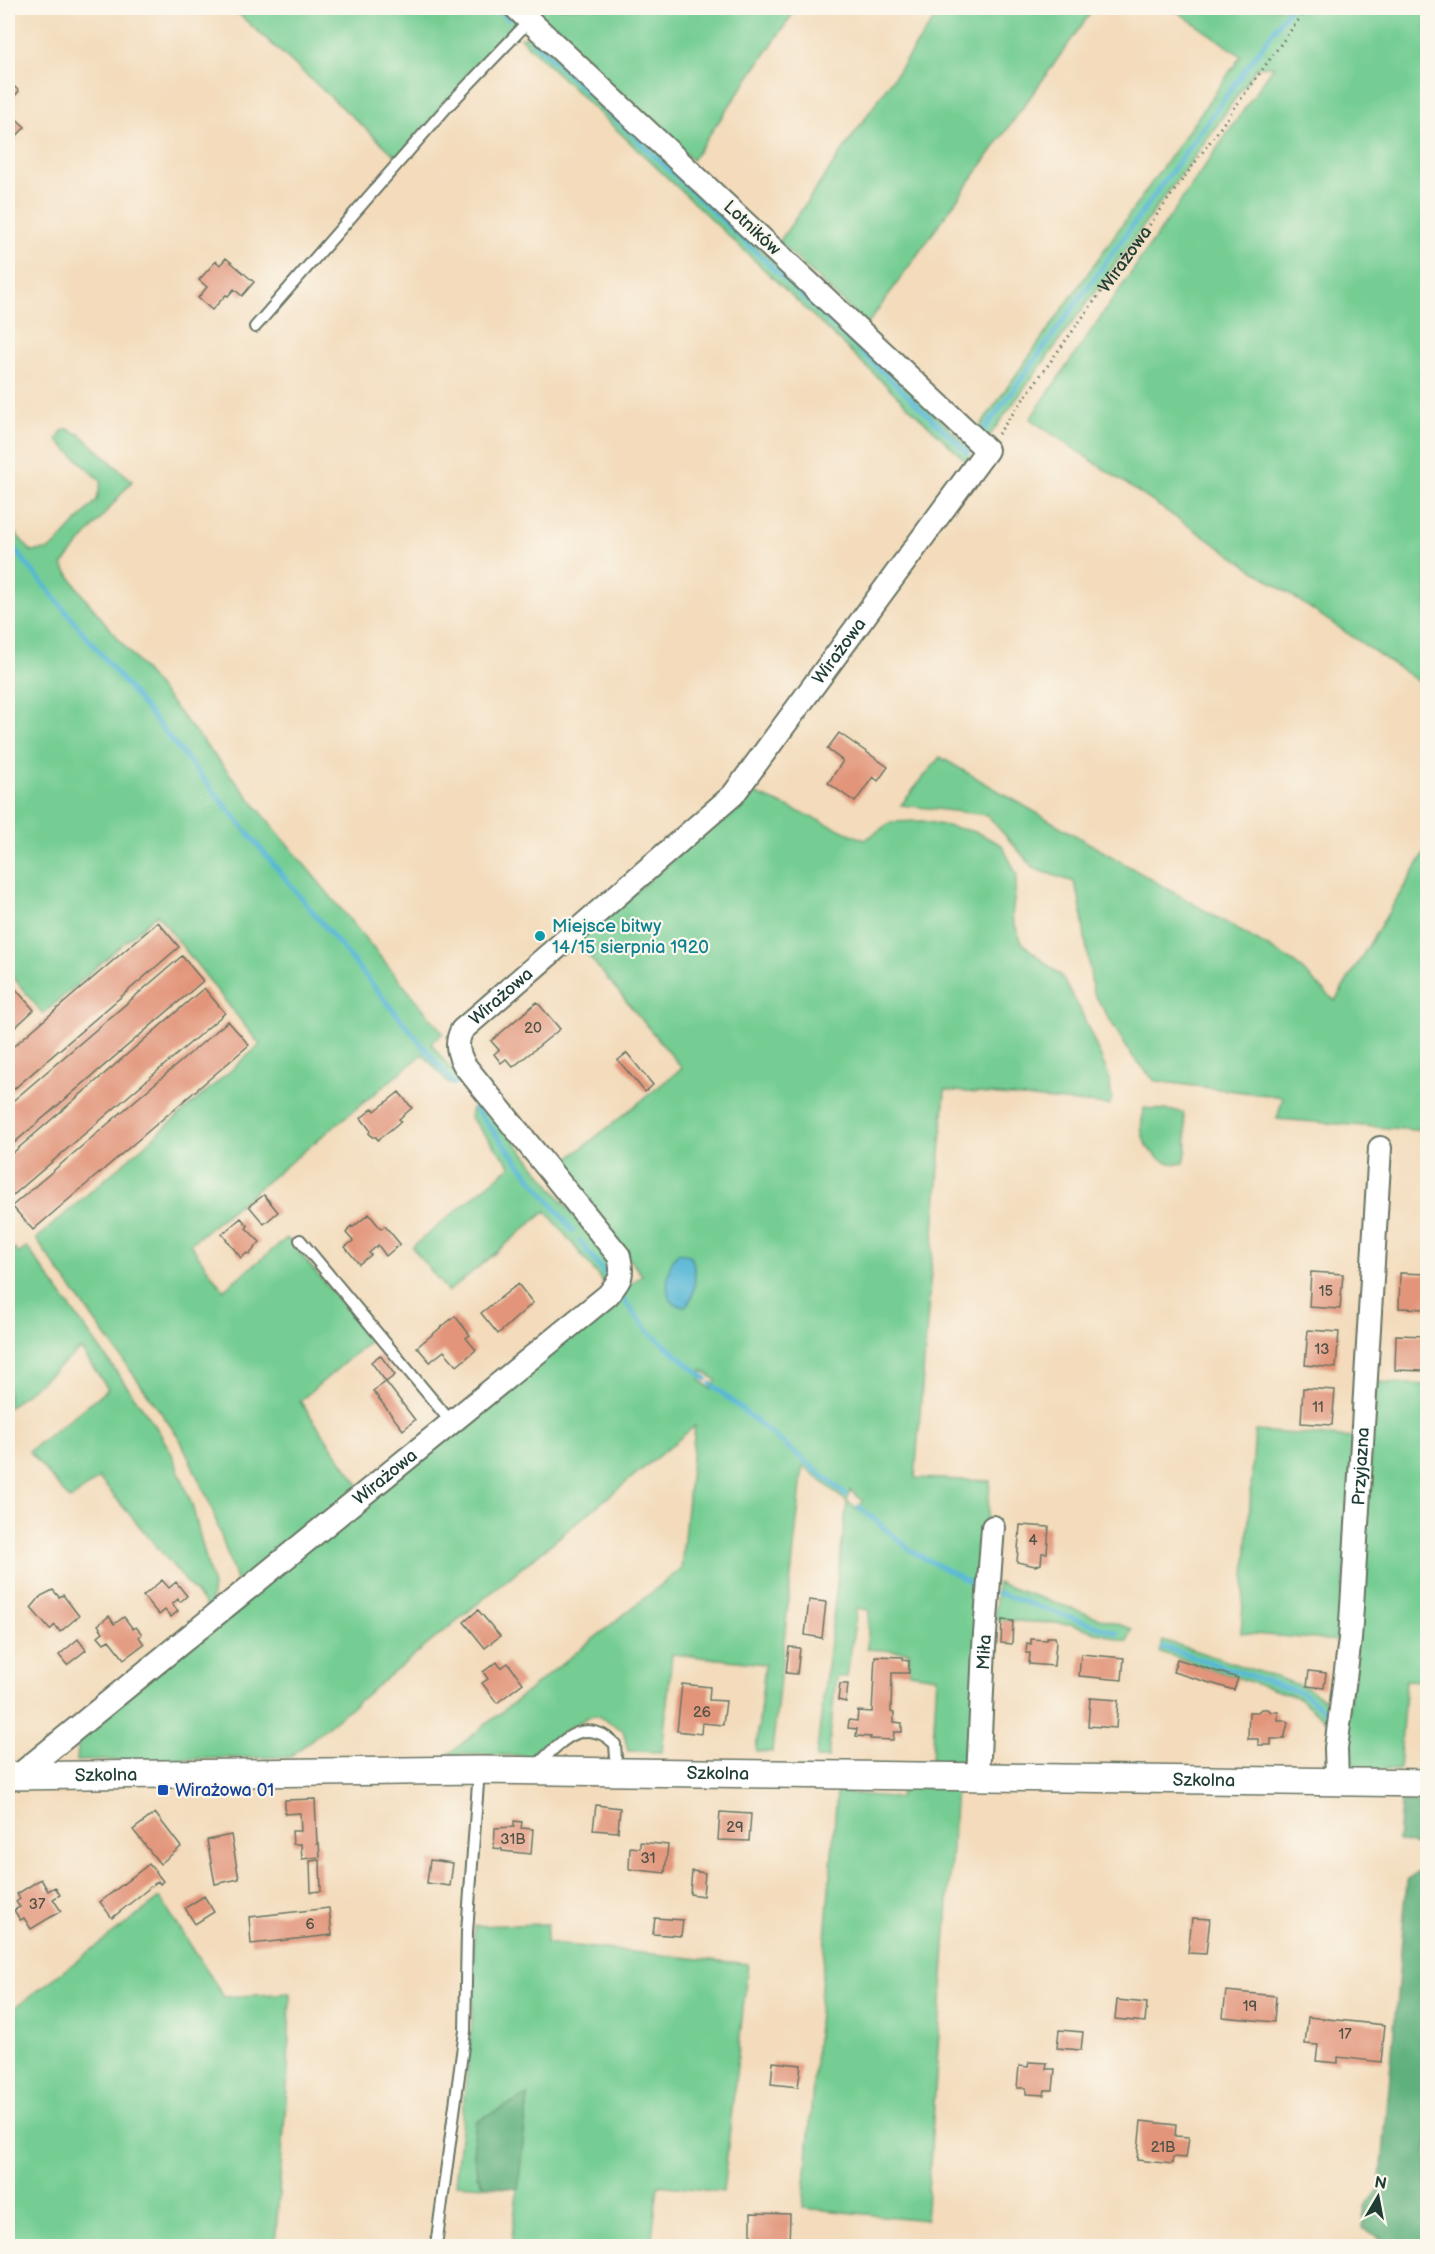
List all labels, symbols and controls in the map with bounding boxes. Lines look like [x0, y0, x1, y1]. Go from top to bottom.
street label: Lotników [719, 196, 785, 260]
street label: Wirażowa [1094, 222, 1156, 296]
street label: Wirażowa [808, 614, 870, 688]
place label: Miejsce bitwy 14/15 sierpnia 1920 [552, 916, 709, 958]
marker: Miejsce bitwy 14/15 sierpnia 1920 [533, 929, 547, 943]
street label: Wirażowa [465, 963, 537, 1029]
house number: 20 [524, 1019, 542, 1038]
house number: 15 [1319, 1282, 1333, 1301]
house number: 13 [1314, 1340, 1330, 1359]
house number: 11 [1312, 1398, 1324, 1417]
street label: Przyjazna [1348, 1426, 1373, 1506]
street label: Wirażowa [348, 1444, 421, 1509]
house number: 4 [1028, 1531, 1038, 1550]
street label: Miła [972, 1634, 995, 1670]
house number: 26 [693, 1703, 711, 1722]
street label: Szkolna [686, 1762, 749, 1784]
street label: Szkolna [75, 1764, 137, 1786]
street label: Szkolna [1172, 1769, 1235, 1791]
place label: Wirażowa 01 [175, 1780, 274, 1801]
marker: Wirażowa 01 [156, 1783, 170, 1797]
house number: 29 [726, 1818, 744, 1837]
house number: 31B [500, 1830, 526, 1849]
house number: 31 [640, 1849, 656, 1868]
house number: 37 [29, 1895, 46, 1914]
house number: 6 [305, 1915, 315, 1934]
house number: 19 [1243, 1997, 1257, 2016]
house number: 17 [1338, 2025, 1352, 2044]
house number: 21B [1151, 2138, 1175, 2157]
north arrow [1348, 2167, 1408, 2227]
text: N [1373, 2173, 1388, 2194]

